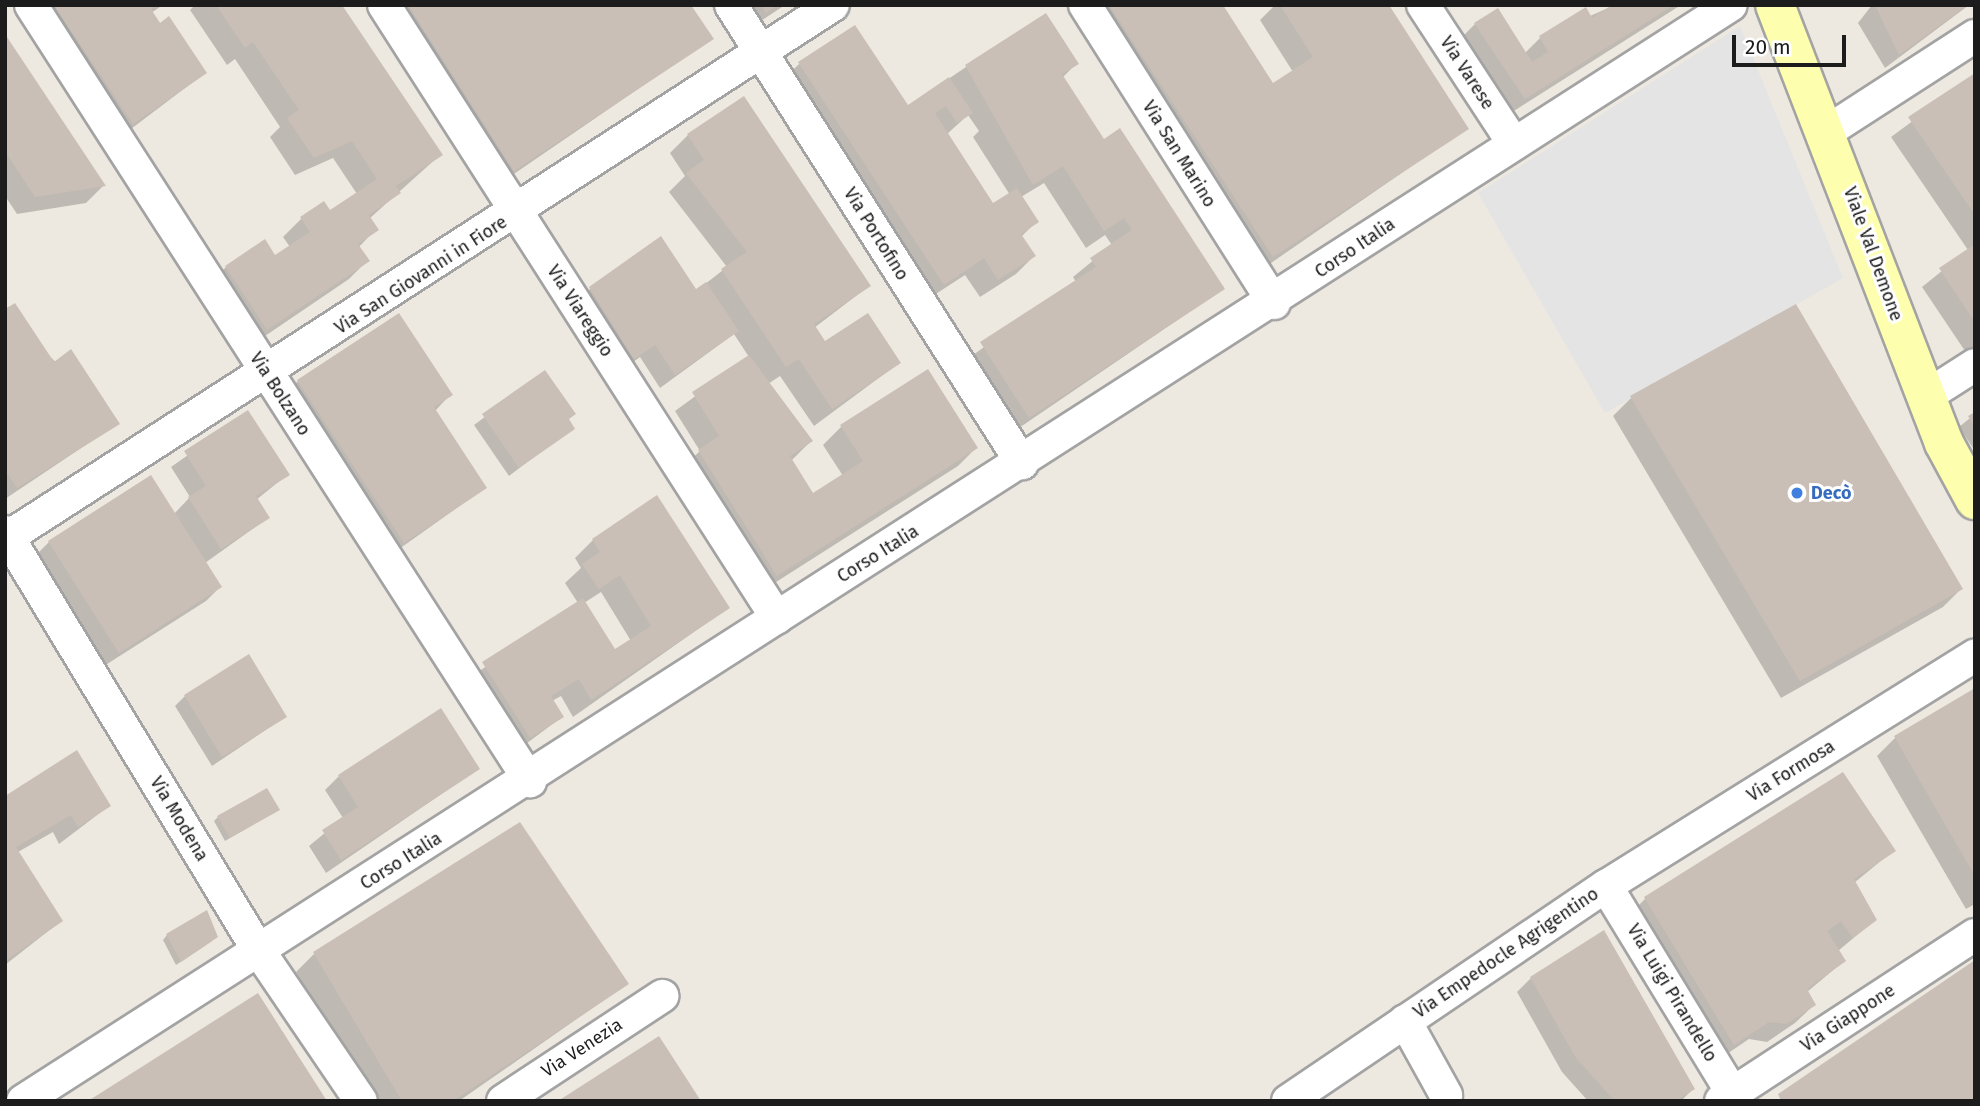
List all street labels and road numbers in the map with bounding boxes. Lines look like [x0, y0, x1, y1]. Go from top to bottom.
street label: Via Varese [1435, 32, 1499, 114]
street label: Via San Marino [1138, 97, 1220, 211]
street label: Via Portofino [839, 184, 913, 284]
street label: Viale Val Demone [1839, 184, 1907, 324]
street label: Via San Giovanni in Fiore [331, 211, 511, 339]
street label: Corso Italia [1311, 213, 1399, 283]
street label: Via Viareggio [542, 261, 618, 361]
street label: Via Bolzano [245, 348, 315, 440]
street label: Corso Italia [833, 520, 923, 588]
street label: Via Formosa [1743, 736, 1839, 806]
street label: Via Modena [145, 773, 213, 865]
street label: Corso Italia [356, 827, 446, 895]
street label: Via Empedocle Agrigentino [1409, 883, 1603, 1023]
street label: Via Luigi Pirandello [1622, 920, 1722, 1066]
street label: Via Giappone [1797, 979, 1899, 1057]
street label: Via Venezia [538, 1014, 626, 1082]

